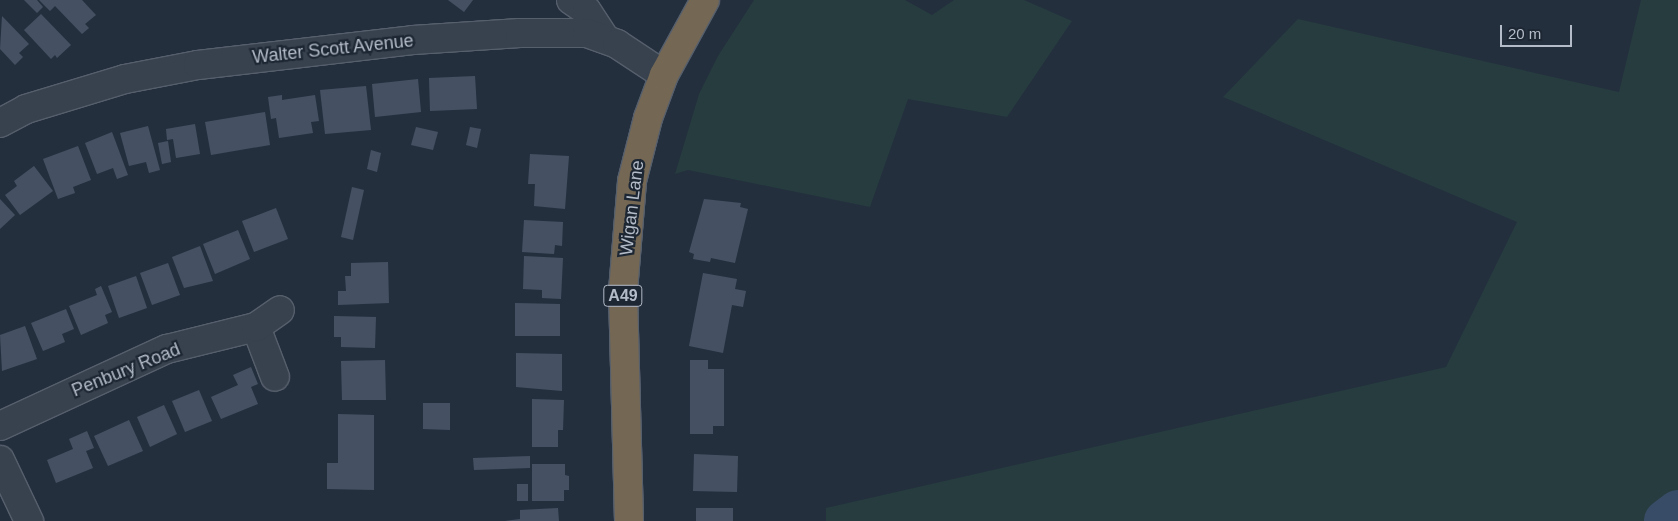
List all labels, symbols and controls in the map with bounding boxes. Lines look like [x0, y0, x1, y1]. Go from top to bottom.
scale bar [1503, 15, 1576, 47]
text: 20 m [1508, 25, 1541, 42]
street label: Walter Scott Avenue [251, 30, 415, 68]
street label: Wigan Lane [615, 159, 649, 257]
road number: A49 [603, 282, 643, 310]
street label: Penbury Road [69, 338, 183, 402]

